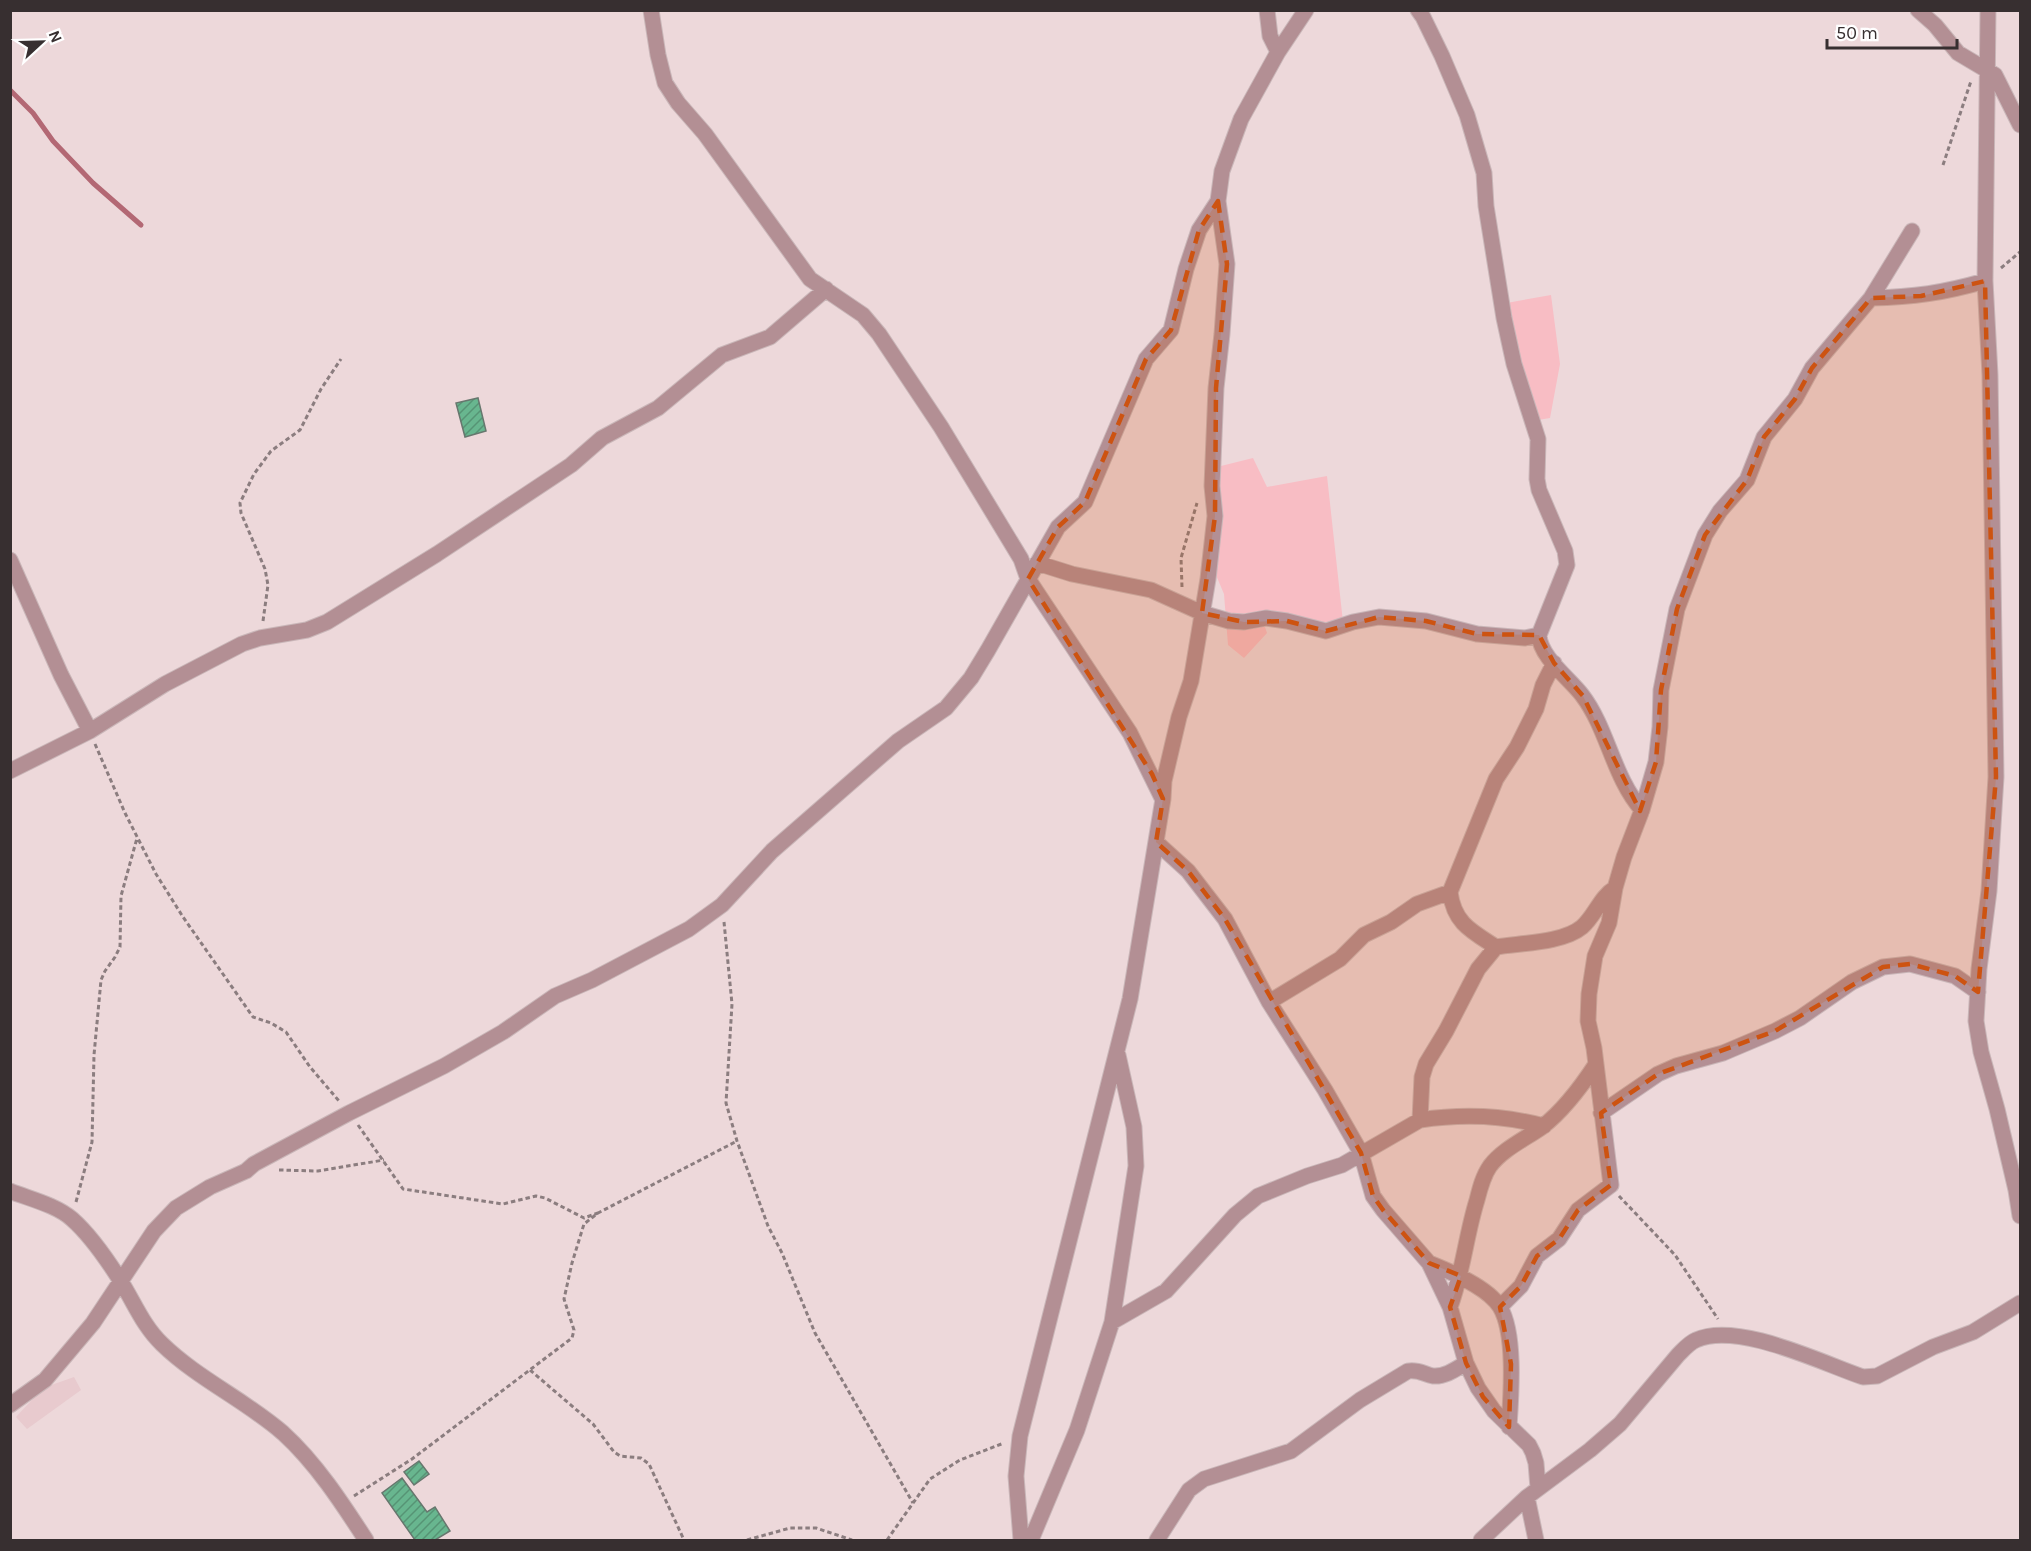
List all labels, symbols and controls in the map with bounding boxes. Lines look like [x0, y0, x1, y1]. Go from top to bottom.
north arrow [12, 12, 72, 72]
scale bar [1827, 12, 1958, 50]
text: 50 m [1836, 22, 1878, 44]
text: N [44, 28, 66, 45]

